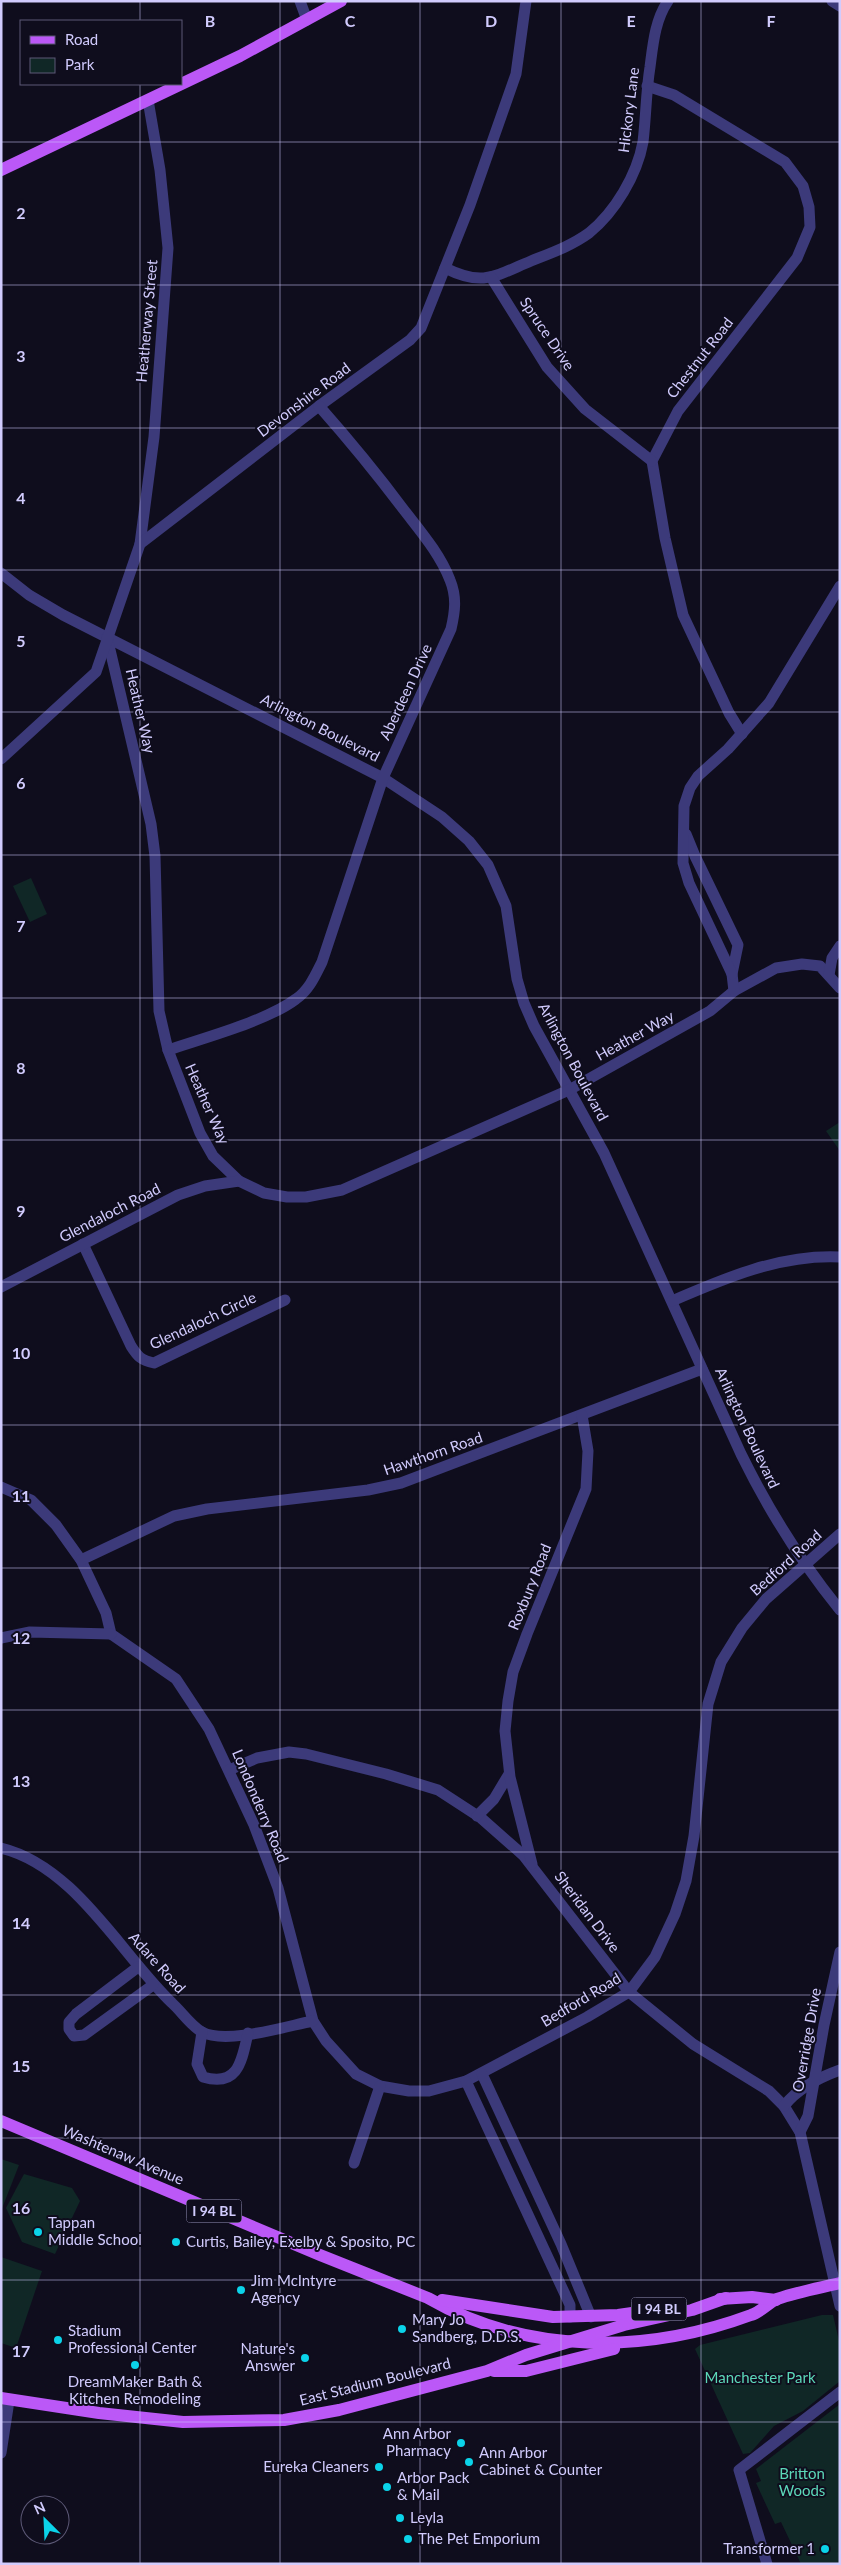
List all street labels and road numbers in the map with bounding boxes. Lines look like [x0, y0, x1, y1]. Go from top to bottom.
street label: Hickory Lane [614, 66, 642, 154]
street label: Heatherway Street [132, 258, 160, 383]
street label: Spruce Drive [517, 293, 579, 374]
street label: Chestnut Road [662, 313, 736, 401]
street label: Devonshire Road [253, 358, 354, 440]
street label: Aberdeen Drive [375, 641, 435, 742]
street label: Heather Way [122, 667, 160, 755]
street label: Arlington Boulevard [258, 689, 383, 765]
street label: Arlington Boulevard [535, 999, 613, 1124]
street label: Heather Way [592, 1006, 677, 1064]
street label: Heather Way [182, 1060, 234, 1147]
street label: Glendaloch Road [56, 1179, 163, 1245]
street label: Glendaloch Circle [146, 1288, 259, 1353]
street label: Arlington Boulevard [712, 1364, 784, 1491]
street label: Hawthorn Road [381, 1428, 485, 1478]
street label: Bedford Road [746, 1525, 825, 1599]
street label: Roxbury Road [504, 1541, 555, 1632]
street label: Londonderry Road [229, 1746, 293, 1865]
street label: Sheridan Drive [551, 1867, 624, 1956]
street label: Adare Road [126, 1928, 190, 1997]
street label: Bedford Road [537, 1968, 624, 2030]
street label: Overridge Drive [788, 1986, 824, 2093]
street label: Washtenaw Avenue [60, 2120, 187, 2188]
road number: I 94 BL [186, 2200, 242, 2222]
road number: I 94 BL [632, 2298, 686, 2320]
street label: East Stadium Boulevard [297, 2354, 452, 2409]

